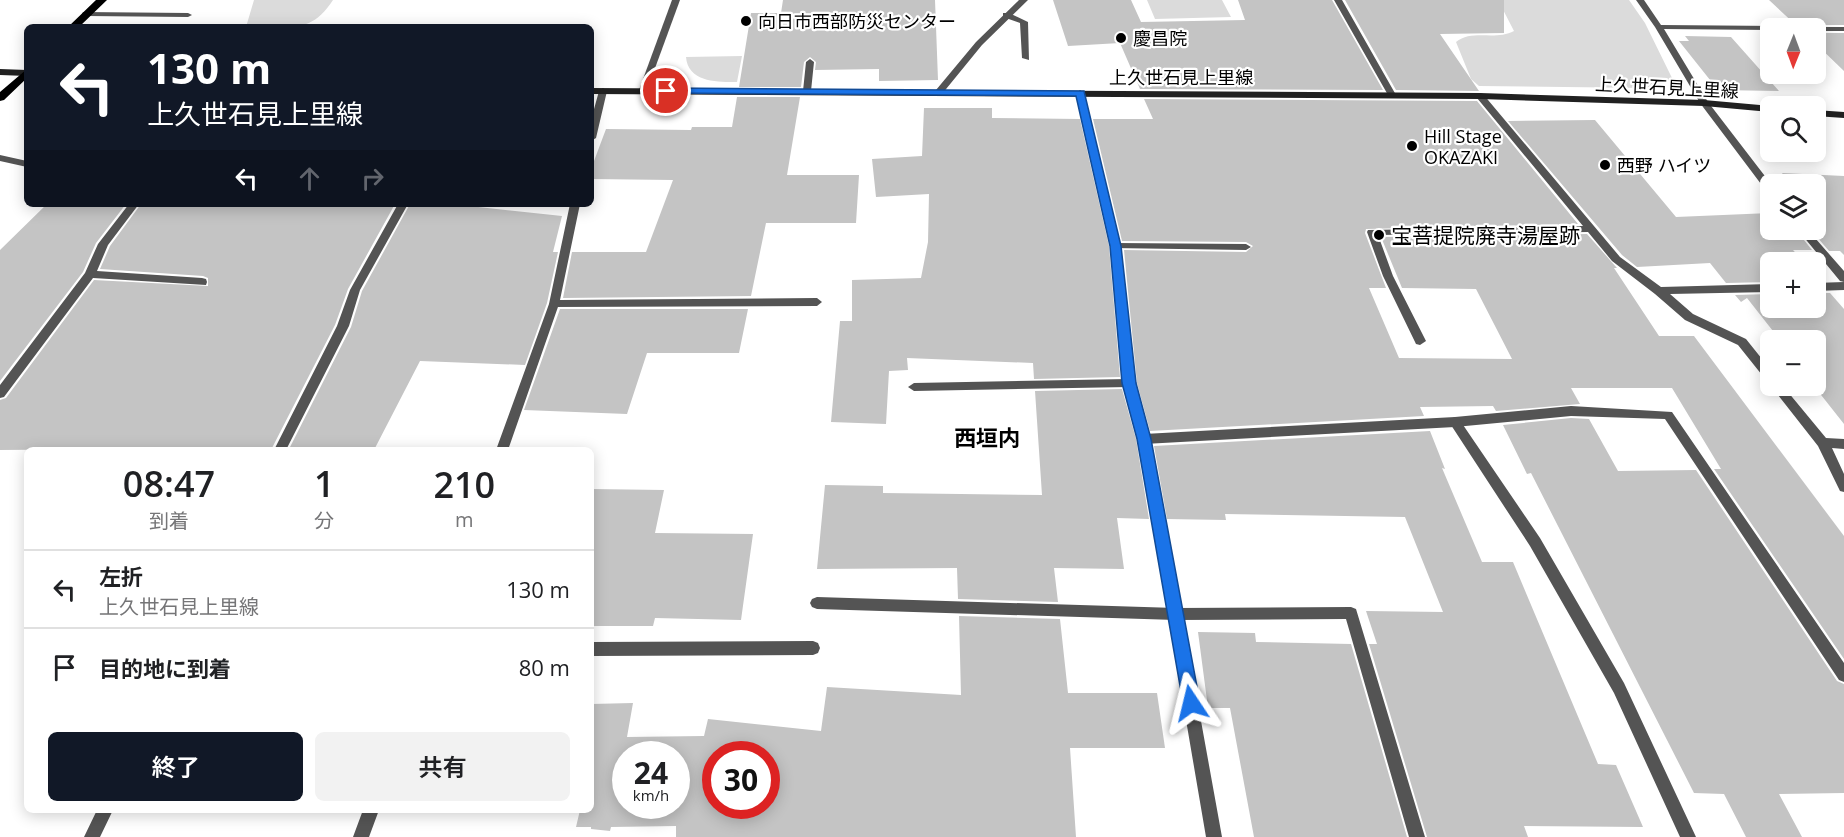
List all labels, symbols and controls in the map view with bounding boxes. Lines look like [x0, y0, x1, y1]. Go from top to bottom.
place label: 向日市西部防災センター [758, 9, 956, 33]
marker: 向日市西部防災センター [739, 14, 753, 28]
north arrow [1760, 18, 1826, 84]
map controls [1760, 18, 1826, 396]
place label: 慶昌院 [1133, 26, 1187, 50]
marker: 慶昌院 [1114, 31, 1128, 45]
text: 130 m [147, 39, 271, 96]
icon: left [48, 48, 126, 126]
pin [640, 65, 691, 116]
street label: 上久世石見上里線 [1109, 65, 1253, 89]
street label: 上久世石見上里線 [1594, 71, 1740, 103]
icon: arrive [649, 74, 682, 107]
text: 上久世石見上里線 [147, 95, 363, 132]
button: search [1760, 96, 1826, 162]
place label: Hill Stage OKAZAKI [1424, 124, 1502, 169]
marker: Hill Stage OKAZAKI [1405, 139, 1419, 153]
place label: 西野 ハイツ [1617, 153, 1711, 177]
marker: 西野 ハイツ [1598, 158, 1612, 172]
icon: left [230, 162, 263, 195]
icon: ahead [293, 162, 326, 195]
icon: right [356, 162, 389, 195]
button: layers [1760, 174, 1826, 240]
place label: 宝菩提院廃寺湯屋跡 [1391, 221, 1580, 249]
marker: 宝菩提院廃寺湯屋跡 [1372, 228, 1386, 242]
button: + [1760, 252, 1826, 318]
button: − [1760, 330, 1826, 396]
district label: 西垣内 [954, 422, 1020, 452]
text: 08:47 [123, 459, 215, 508]
text: 1 [314, 459, 335, 508]
text: 210 [433, 460, 495, 509]
text: m [455, 506, 474, 533]
text: 到着 [149, 507, 189, 534]
text: 分 [314, 507, 334, 534]
text: 左折 [99, 561, 143, 591]
icon: left [48, 573, 81, 606]
text: 130 m [506, 574, 570, 604]
text: 上久世石見上里線 [99, 593, 259, 620]
icon: arrive [48, 651, 81, 684]
text: 80 m [519, 652, 570, 682]
text: 目的地に到着 [99, 653, 231, 683]
position arrow [1159, 671, 1223, 735]
button: 終了 [48, 732, 303, 801]
button: 共有 [315, 732, 570, 801]
speed limit sign: 30 [702, 741, 780, 819]
text: 24 [634, 752, 668, 793]
text: km/h [633, 785, 669, 805]

